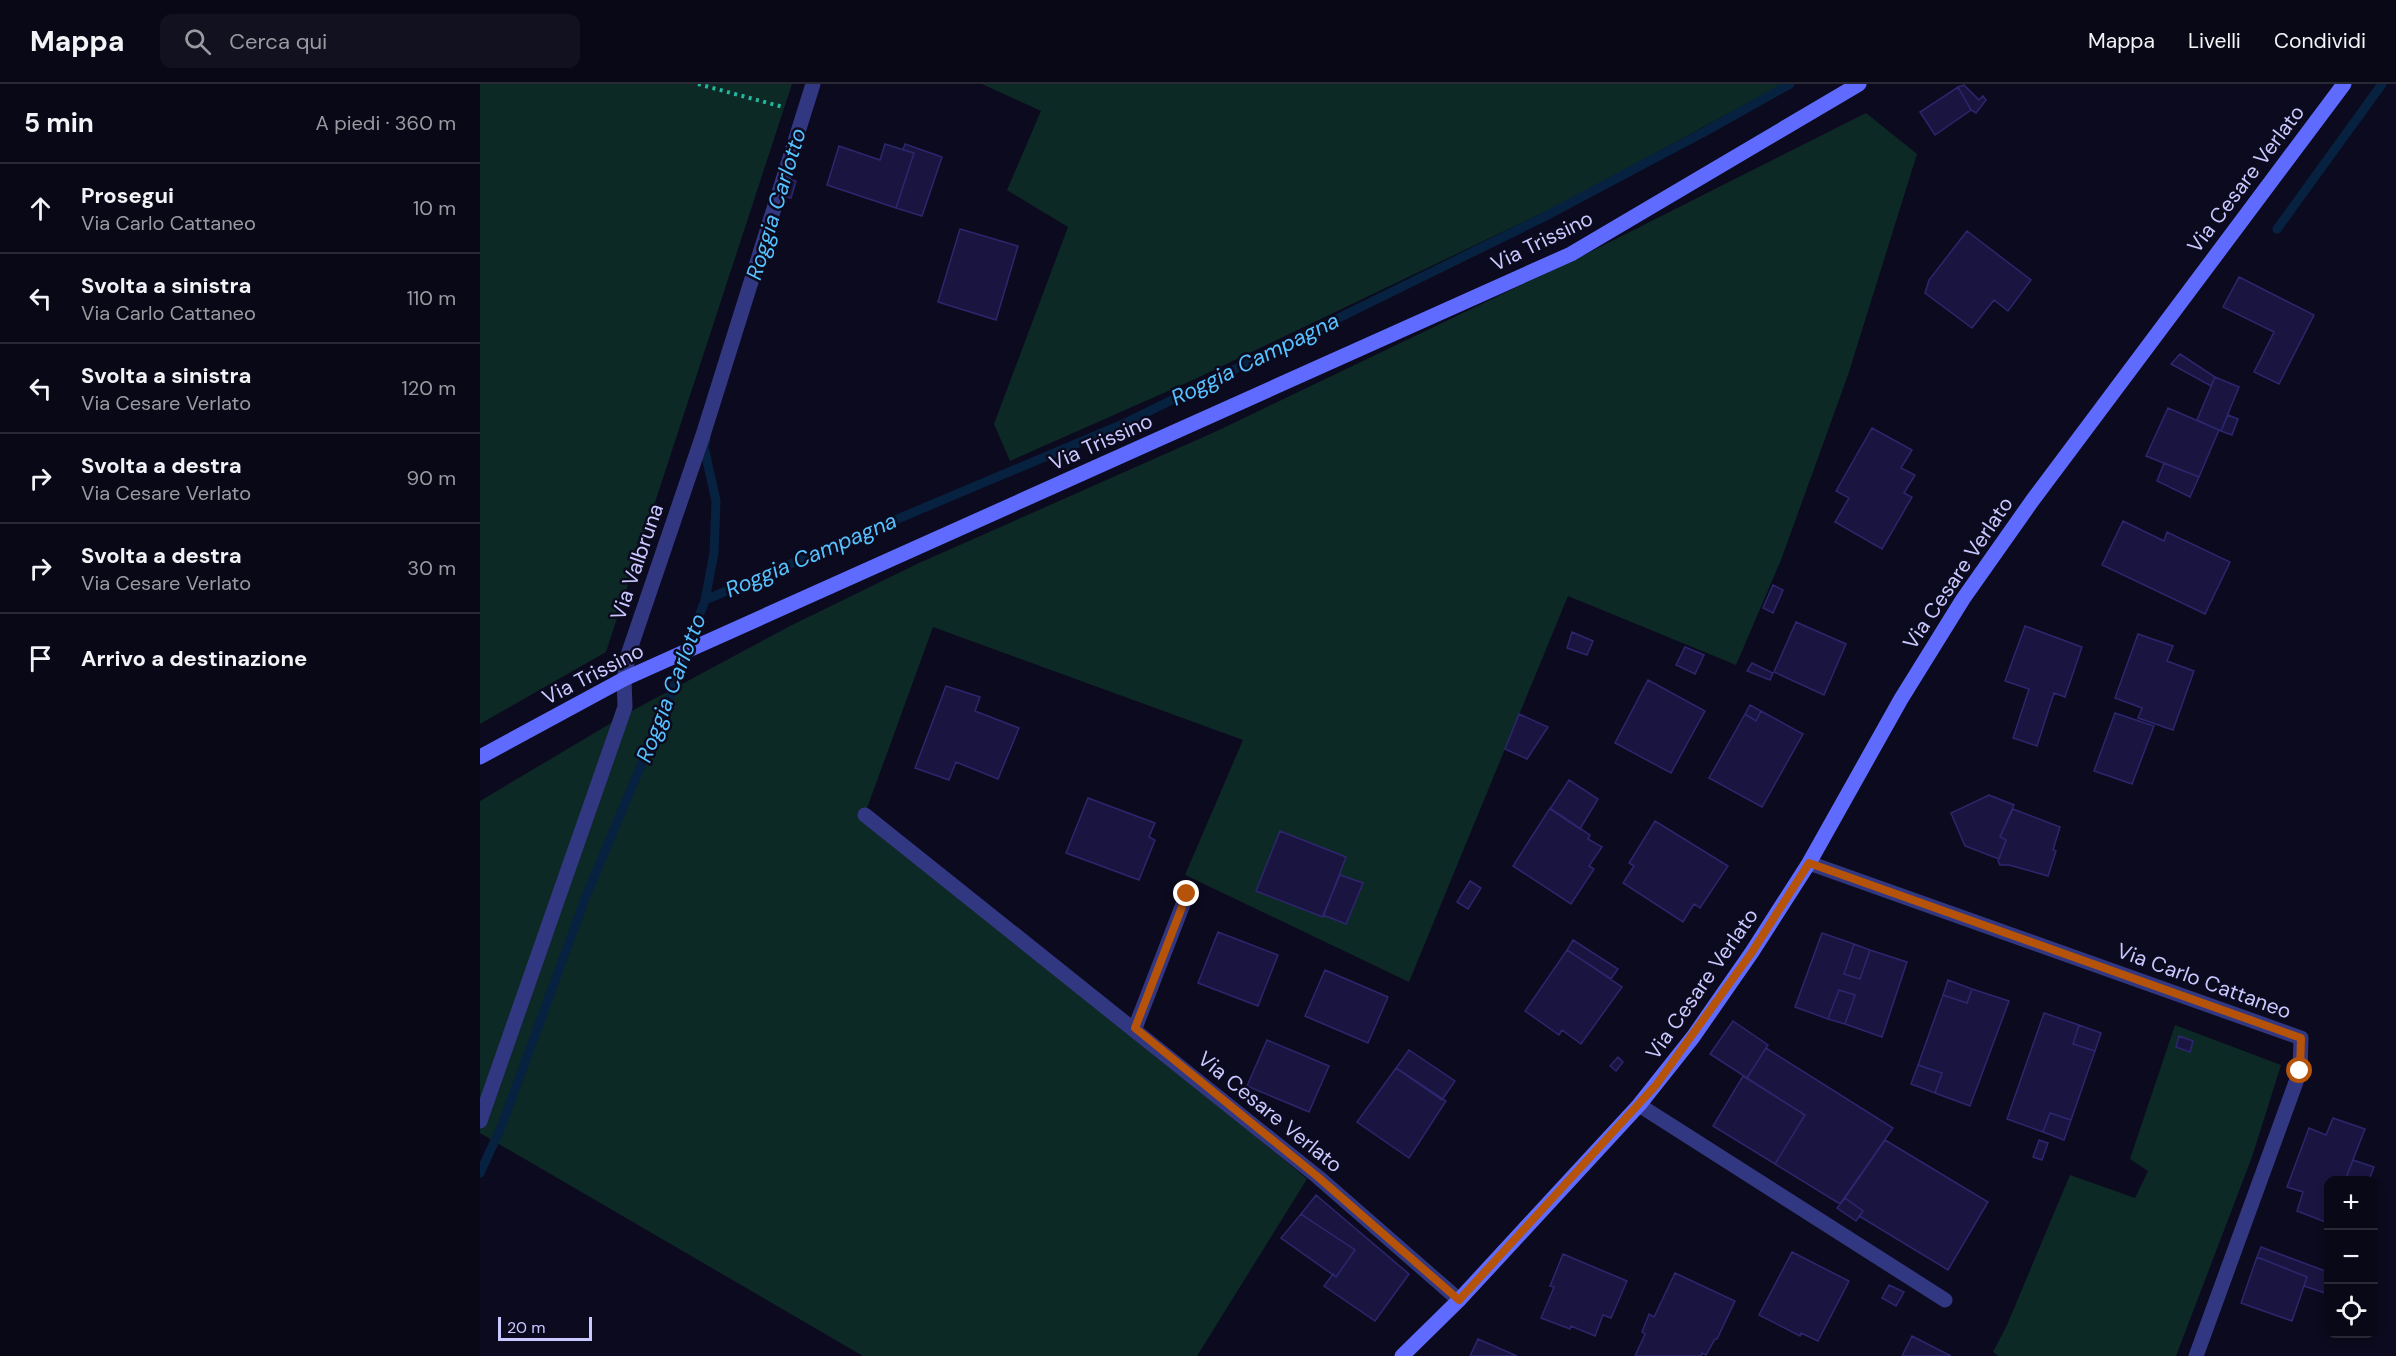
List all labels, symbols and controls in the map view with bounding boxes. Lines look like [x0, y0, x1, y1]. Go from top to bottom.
search box [160, 14, 580, 68]
text: Mappa [30, 23, 124, 60]
icon: search [181, 25, 214, 58]
text: Cerca qui [229, 27, 327, 56]
text: Mappa [2088, 27, 2155, 55]
text: Livelli [2188, 27, 2241, 55]
text: Condividi [2274, 27, 2366, 55]
street label: Via Cesare Verlato [2181, 99, 2311, 259]
text: 5 min [24, 106, 94, 140]
text: A piedi · 360 m [316, 110, 456, 136]
water label: Roggia Carlotto [739, 125, 813, 283]
text: Prosegui [81, 181, 174, 210]
icon: ahead [24, 192, 57, 225]
text: 10 m [413, 195, 456, 221]
street label: Via Trissino [1486, 204, 1598, 278]
text: Via Carlo Cattaneo [81, 210, 256, 236]
text: Svolta a sinistra [81, 271, 251, 300]
icon: left [24, 282, 57, 315]
text: 110 m [407, 285, 456, 311]
text: Via Carlo Cattaneo [81, 300, 256, 326]
water label: Roggia Campagna [1166, 306, 1344, 412]
text: Svolta a sinistra [81, 361, 251, 390]
icon: left [24, 372, 57, 405]
text: 120 m [402, 375, 456, 401]
text: Via Cesare Verlato [81, 390, 251, 416]
street label: Via Trissino [1045, 407, 1157, 477]
text: Svolta a destra [81, 451, 242, 480]
icon: right [24, 462, 57, 495]
text: 90 m [407, 465, 456, 491]
text: Via Cesare Verlato [81, 480, 251, 506]
street label: Via Cesare Verlato [1896, 491, 2020, 655]
street label: Via Valbruna [604, 500, 670, 624]
water label: Roggia Campagna [721, 506, 901, 604]
text: Svolta a destra [81, 541, 242, 570]
icon: right [24, 552, 57, 585]
text: 30 m [407, 555, 456, 581]
text: Via Cesare Verlato [81, 570, 251, 596]
water label: Roggia Carlotto [629, 609, 713, 767]
street label: Via Trissino [538, 637, 648, 711]
icon: arrive [24, 642, 57, 675]
text: Arrivo a destinazione [81, 644, 307, 673]
route end [1173, 880, 1199, 906]
street label: Via Cesare Verlato [1639, 903, 1765, 1065]
street label: Via Carlo Cattaneo [2113, 936, 2295, 1026]
street label: Via Cesare Verlato [1192, 1045, 1348, 1179]
route start [2286, 1057, 2312, 1083]
map controls [2324, 1176, 2378, 1338]
button: + [2324, 1176, 2378, 1230]
button: − [2324, 1230, 2378, 1284]
button: locate [2324, 1284, 2378, 1338]
scale bar [498, 1314, 592, 1342]
text: 20 m [507, 1317, 546, 1338]

